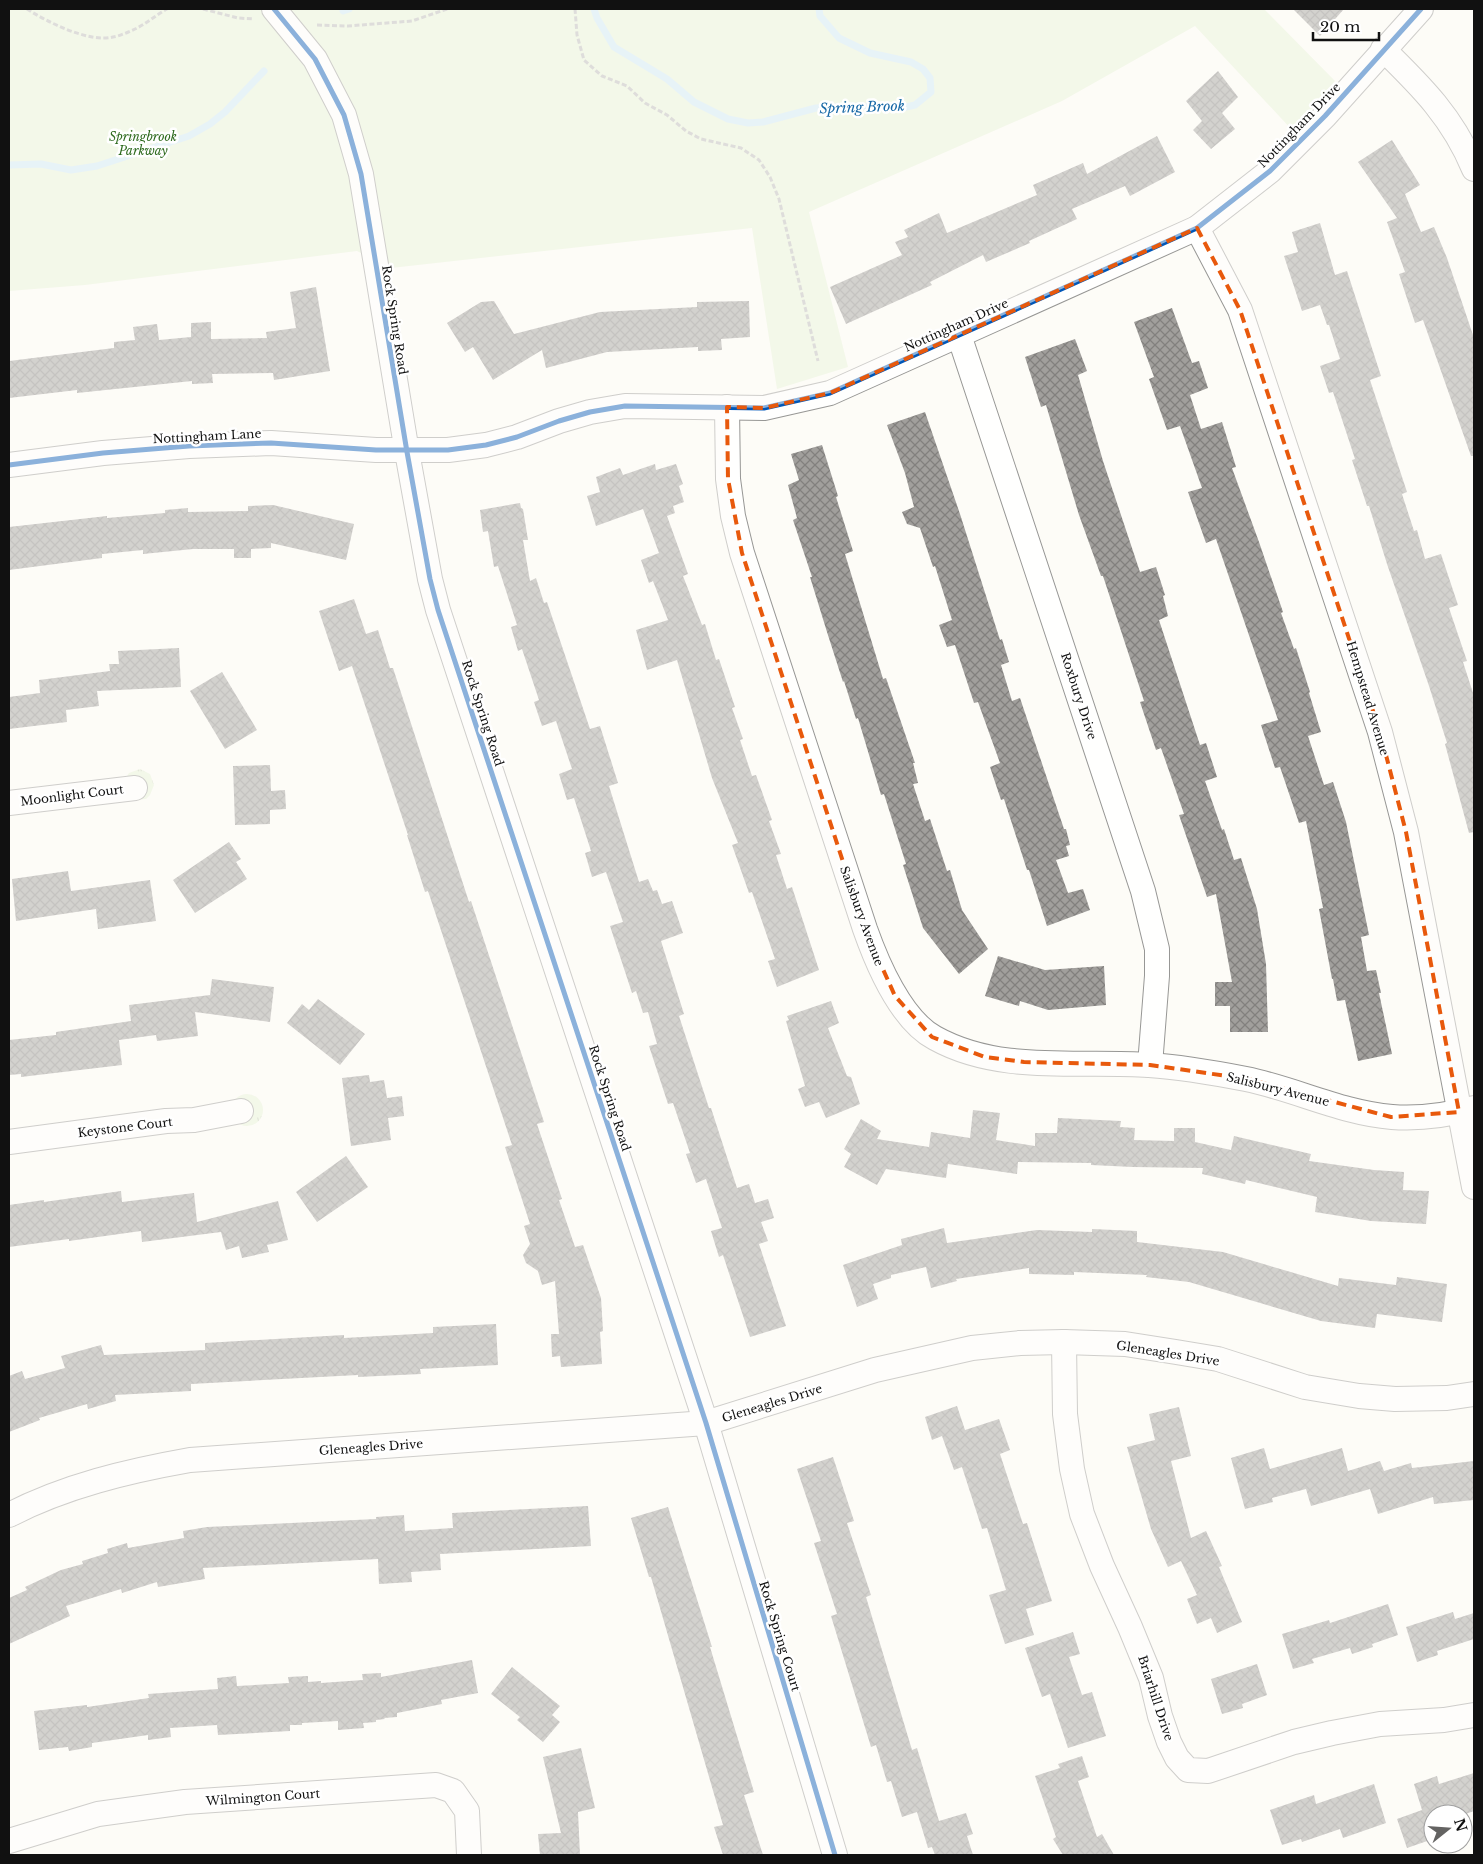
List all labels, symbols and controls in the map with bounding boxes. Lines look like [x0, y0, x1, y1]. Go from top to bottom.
scale bar [1313, 10, 1379, 42]
text: 20 m [1320, 17, 1360, 36]
street label: Nottingham Drive [1255, 79, 1344, 171]
water label: Spring Brook [819, 97, 905, 117]
park label: Springbrook Parkway [109, 129, 177, 158]
street label: Rock Spring Road [379, 264, 411, 376]
street label: Nottingham Drive [902, 295, 1011, 355]
street label: Nottingham Lane [152, 426, 262, 446]
street label: Hempstead Avenue [1343, 639, 1393, 757]
street label: Roxbury Drive [1058, 650, 1100, 742]
street label: Rock Spring Road [459, 658, 507, 768]
street label: Moonlight Court [20, 781, 125, 809]
street label: Salisbury Avenue [837, 864, 887, 968]
street label: Rock Spring Road [586, 1043, 634, 1153]
street label: Salisbury Avenue [1225, 1069, 1331, 1109]
street label: Keystone Court [77, 1114, 174, 1140]
street label: Gleneagles Drive [1115, 1337, 1221, 1369]
street label: Gleneagles Drive [720, 1381, 824, 1425]
street label: Gleneagles Drive [319, 1436, 424, 1458]
street label: Rock Spring Court [756, 1579, 804, 1693]
street label: Briarhill Drive [1135, 1653, 1177, 1743]
street label: Wilmington Court [204, 1785, 321, 1809]
north arrow [1423, 1804, 1473, 1854]
text: N [1450, 1816, 1471, 1834]

